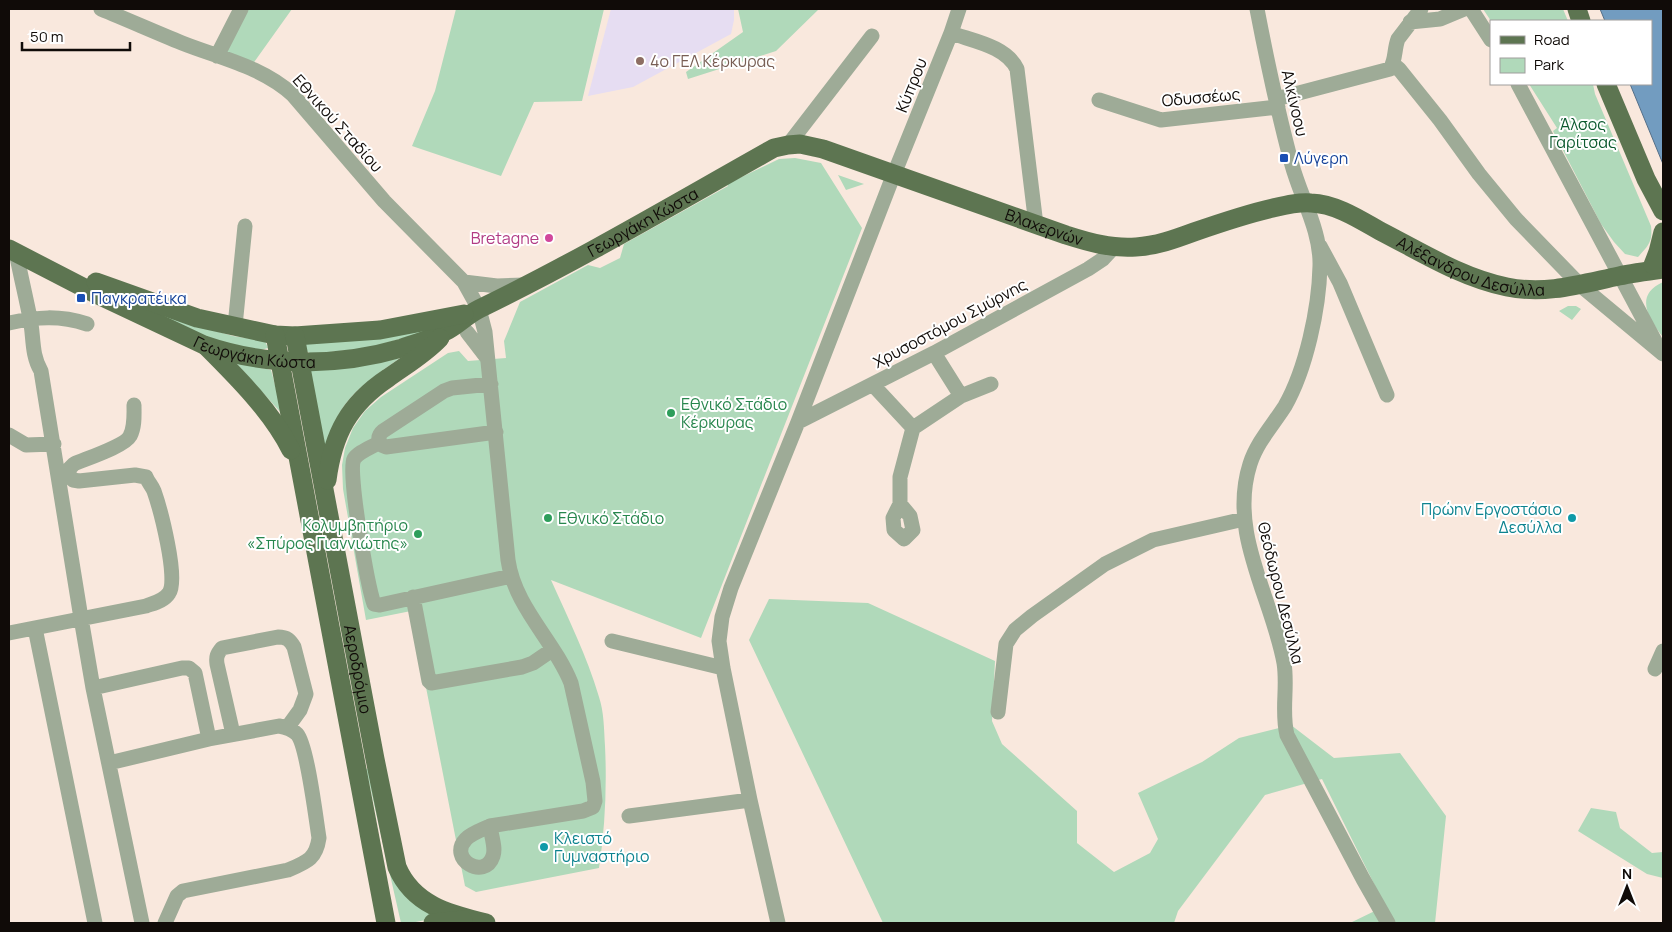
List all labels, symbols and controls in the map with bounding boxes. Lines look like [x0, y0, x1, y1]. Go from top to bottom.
scale bar [22, 20, 130, 52]
legend [1490, 20, 1652, 85]
text: 50 m [30, 26, 64, 47]
text: Road [1534, 29, 1570, 50]
place label: 4ο ΓΕΛ Κέρκυρας [650, 50, 775, 72]
street label: Κύπρου [890, 54, 932, 116]
text: Park [1534, 54, 1564, 75]
marker: 4ο ΓΕΛ Κέρκυρας [634, 55, 646, 67]
street label: Αλκίνοου [1277, 68, 1313, 138]
street label: Εθνικού Σταδίου [288, 69, 388, 177]
street label: Οδυσσέως [1161, 83, 1241, 111]
park label: Άλσος Γαρίτσας [1549, 113, 1617, 153]
place label: Λύγερη [1294, 147, 1348, 169]
marker: Λύγερη [1278, 152, 1290, 164]
street label: Γεωργάκη Κώστα [584, 182, 702, 262]
street label: Βλαχερνών [1002, 203, 1086, 251]
place label: Bretagne [471, 227, 539, 249]
street label: Αλέξανδρου Δεσύλλα [1393, 231, 1545, 301]
marker: Bretagne [543, 232, 555, 244]
street label: Χρυσοστόμου Σμύρνης [869, 273, 1031, 373]
place label: Παγκρατέικα [91, 287, 187, 309]
marker: Παγκρατέικα [75, 292, 87, 304]
street label: Γεωργάκη Κώστα [190, 331, 316, 373]
place label: Εθνικό Στάδιο Κέρκυρας [681, 393, 787, 433]
marker: Εθνικό Στάδιο Κέρκυρας [665, 407, 677, 419]
place label: Πρώην Εργοστάσιο Δεσύλλα [1421, 498, 1562, 538]
place label: Εθνικό Στάδιο [558, 507, 664, 529]
marker: Εθνικό Στάδιο [542, 512, 554, 524]
marker: Πρώην Εργοστάσιο Δεσύλλα [1566, 512, 1578, 524]
place label: Κολυμβητήριο «Σπύρος Γιαννιώτης» [247, 514, 408, 554]
street label: Θεόδωρου Δεσύλλα [1253, 520, 1309, 666]
marker: Κολυμβητήριο «Σπύρος Γιαννιώτης» [412, 528, 424, 540]
street label: Αεροδρόμιο [339, 623, 377, 715]
place label: Κλειστό Γυμναστήριο [554, 827, 650, 867]
marker: Κλειστό Γυμναστήριο [538, 841, 550, 853]
north arrow [1602, 862, 1652, 912]
text: N [1622, 864, 1632, 883]

